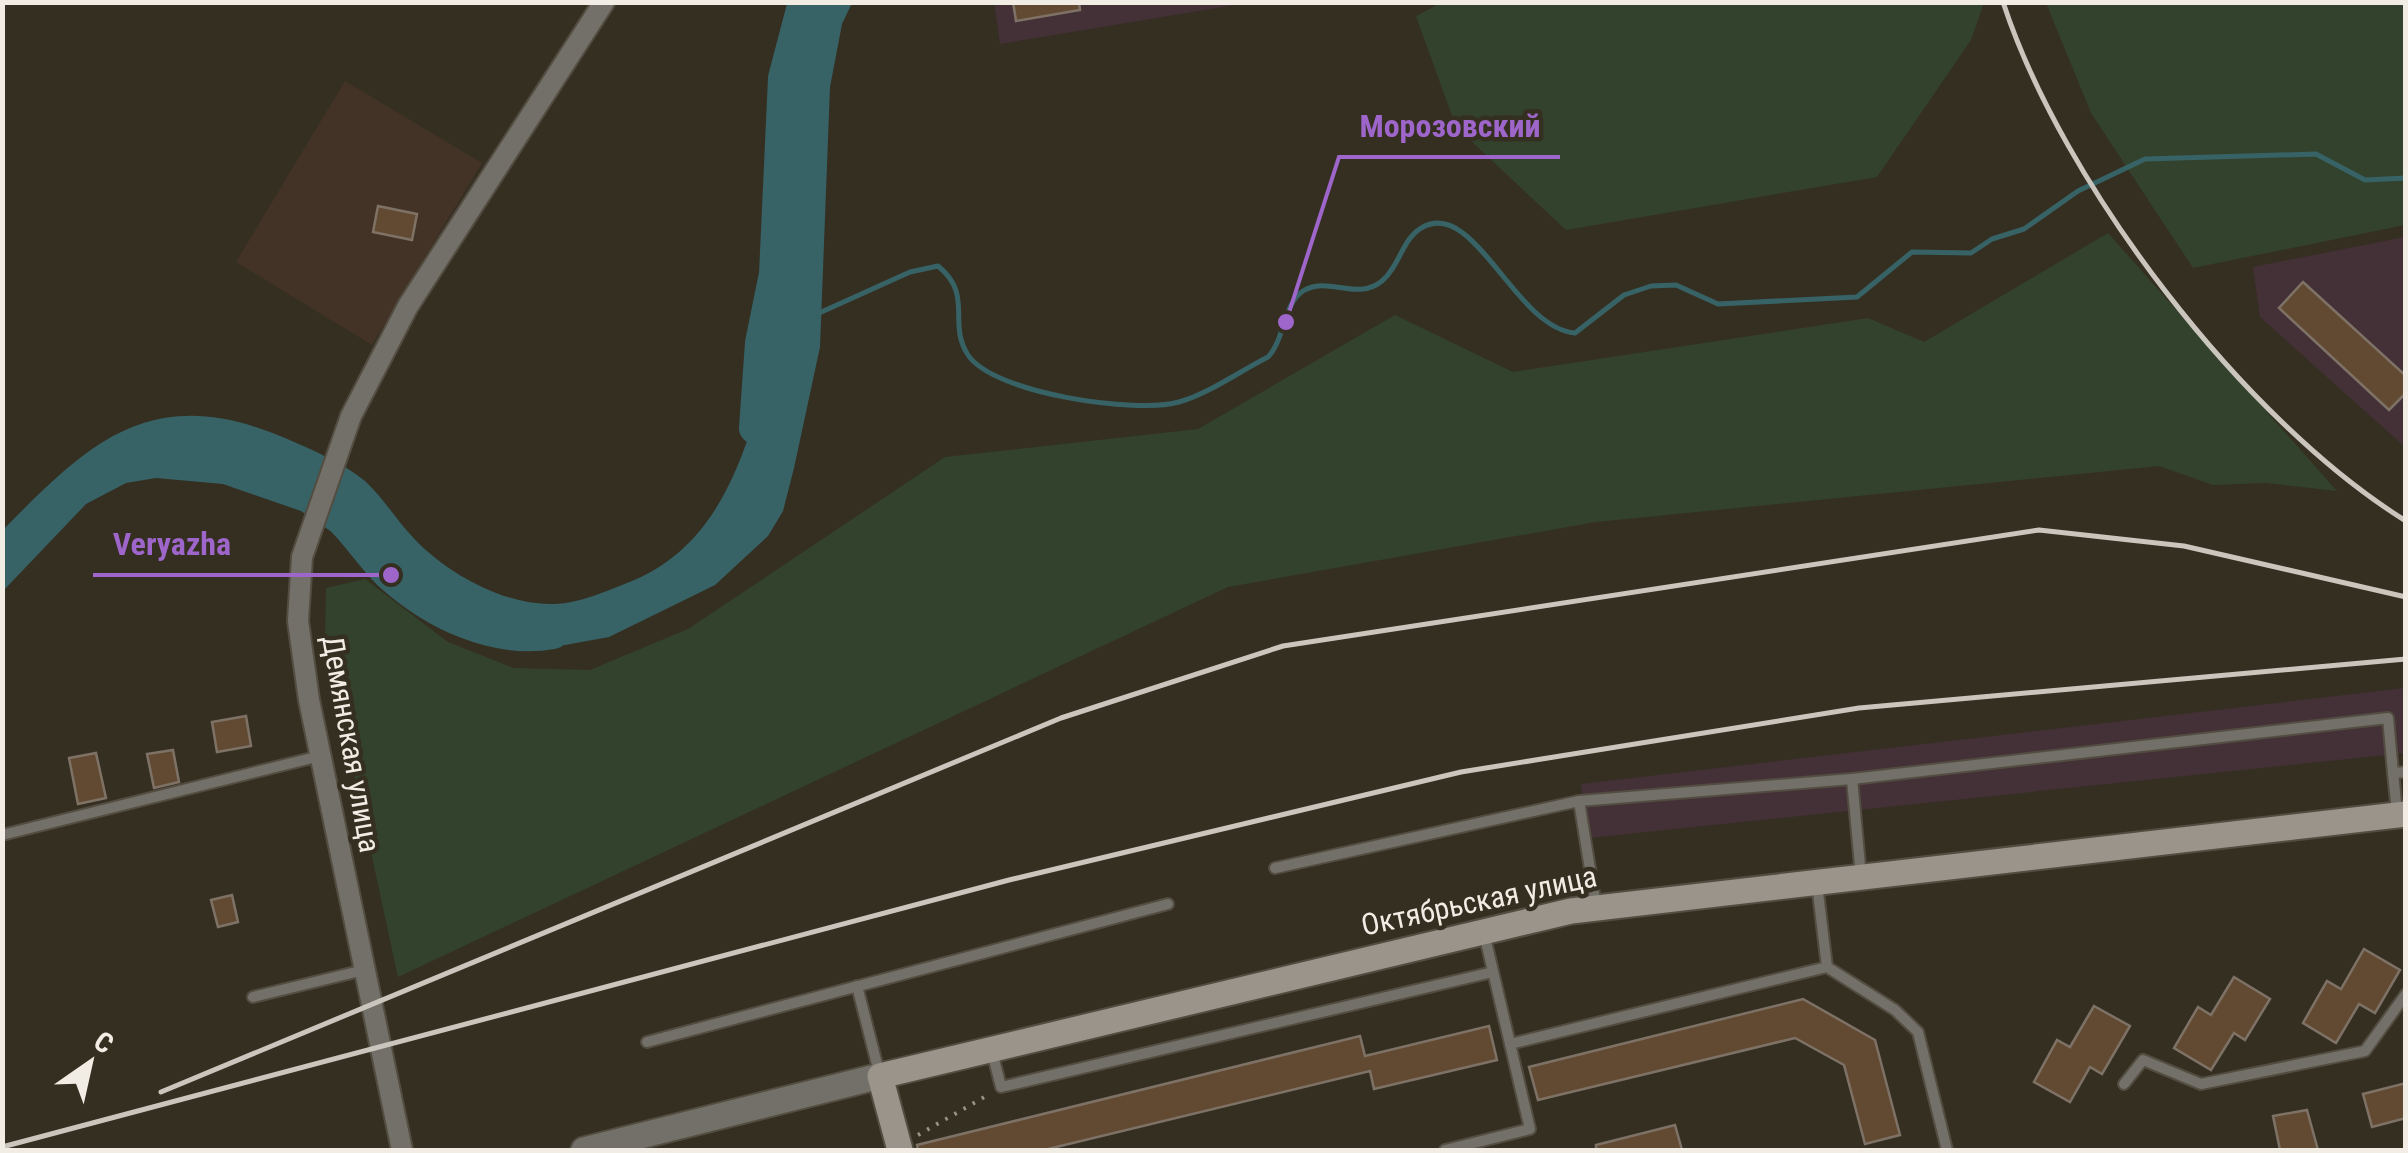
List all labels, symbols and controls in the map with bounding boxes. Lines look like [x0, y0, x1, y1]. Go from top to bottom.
callout: Морозовский [1339, 95, 1560, 157]
text: Морозовский [1359, 107, 1541, 145]
callout: Veryazha [93, 513, 251, 575]
text: Veryazha [113, 525, 231, 563]
street label: Демянская улица [315, 633, 388, 855]
street label: Октябрьская улица [1358, 858, 1600, 943]
north arrow [40, 1013, 140, 1113]
text: С [88, 1025, 120, 1061]

